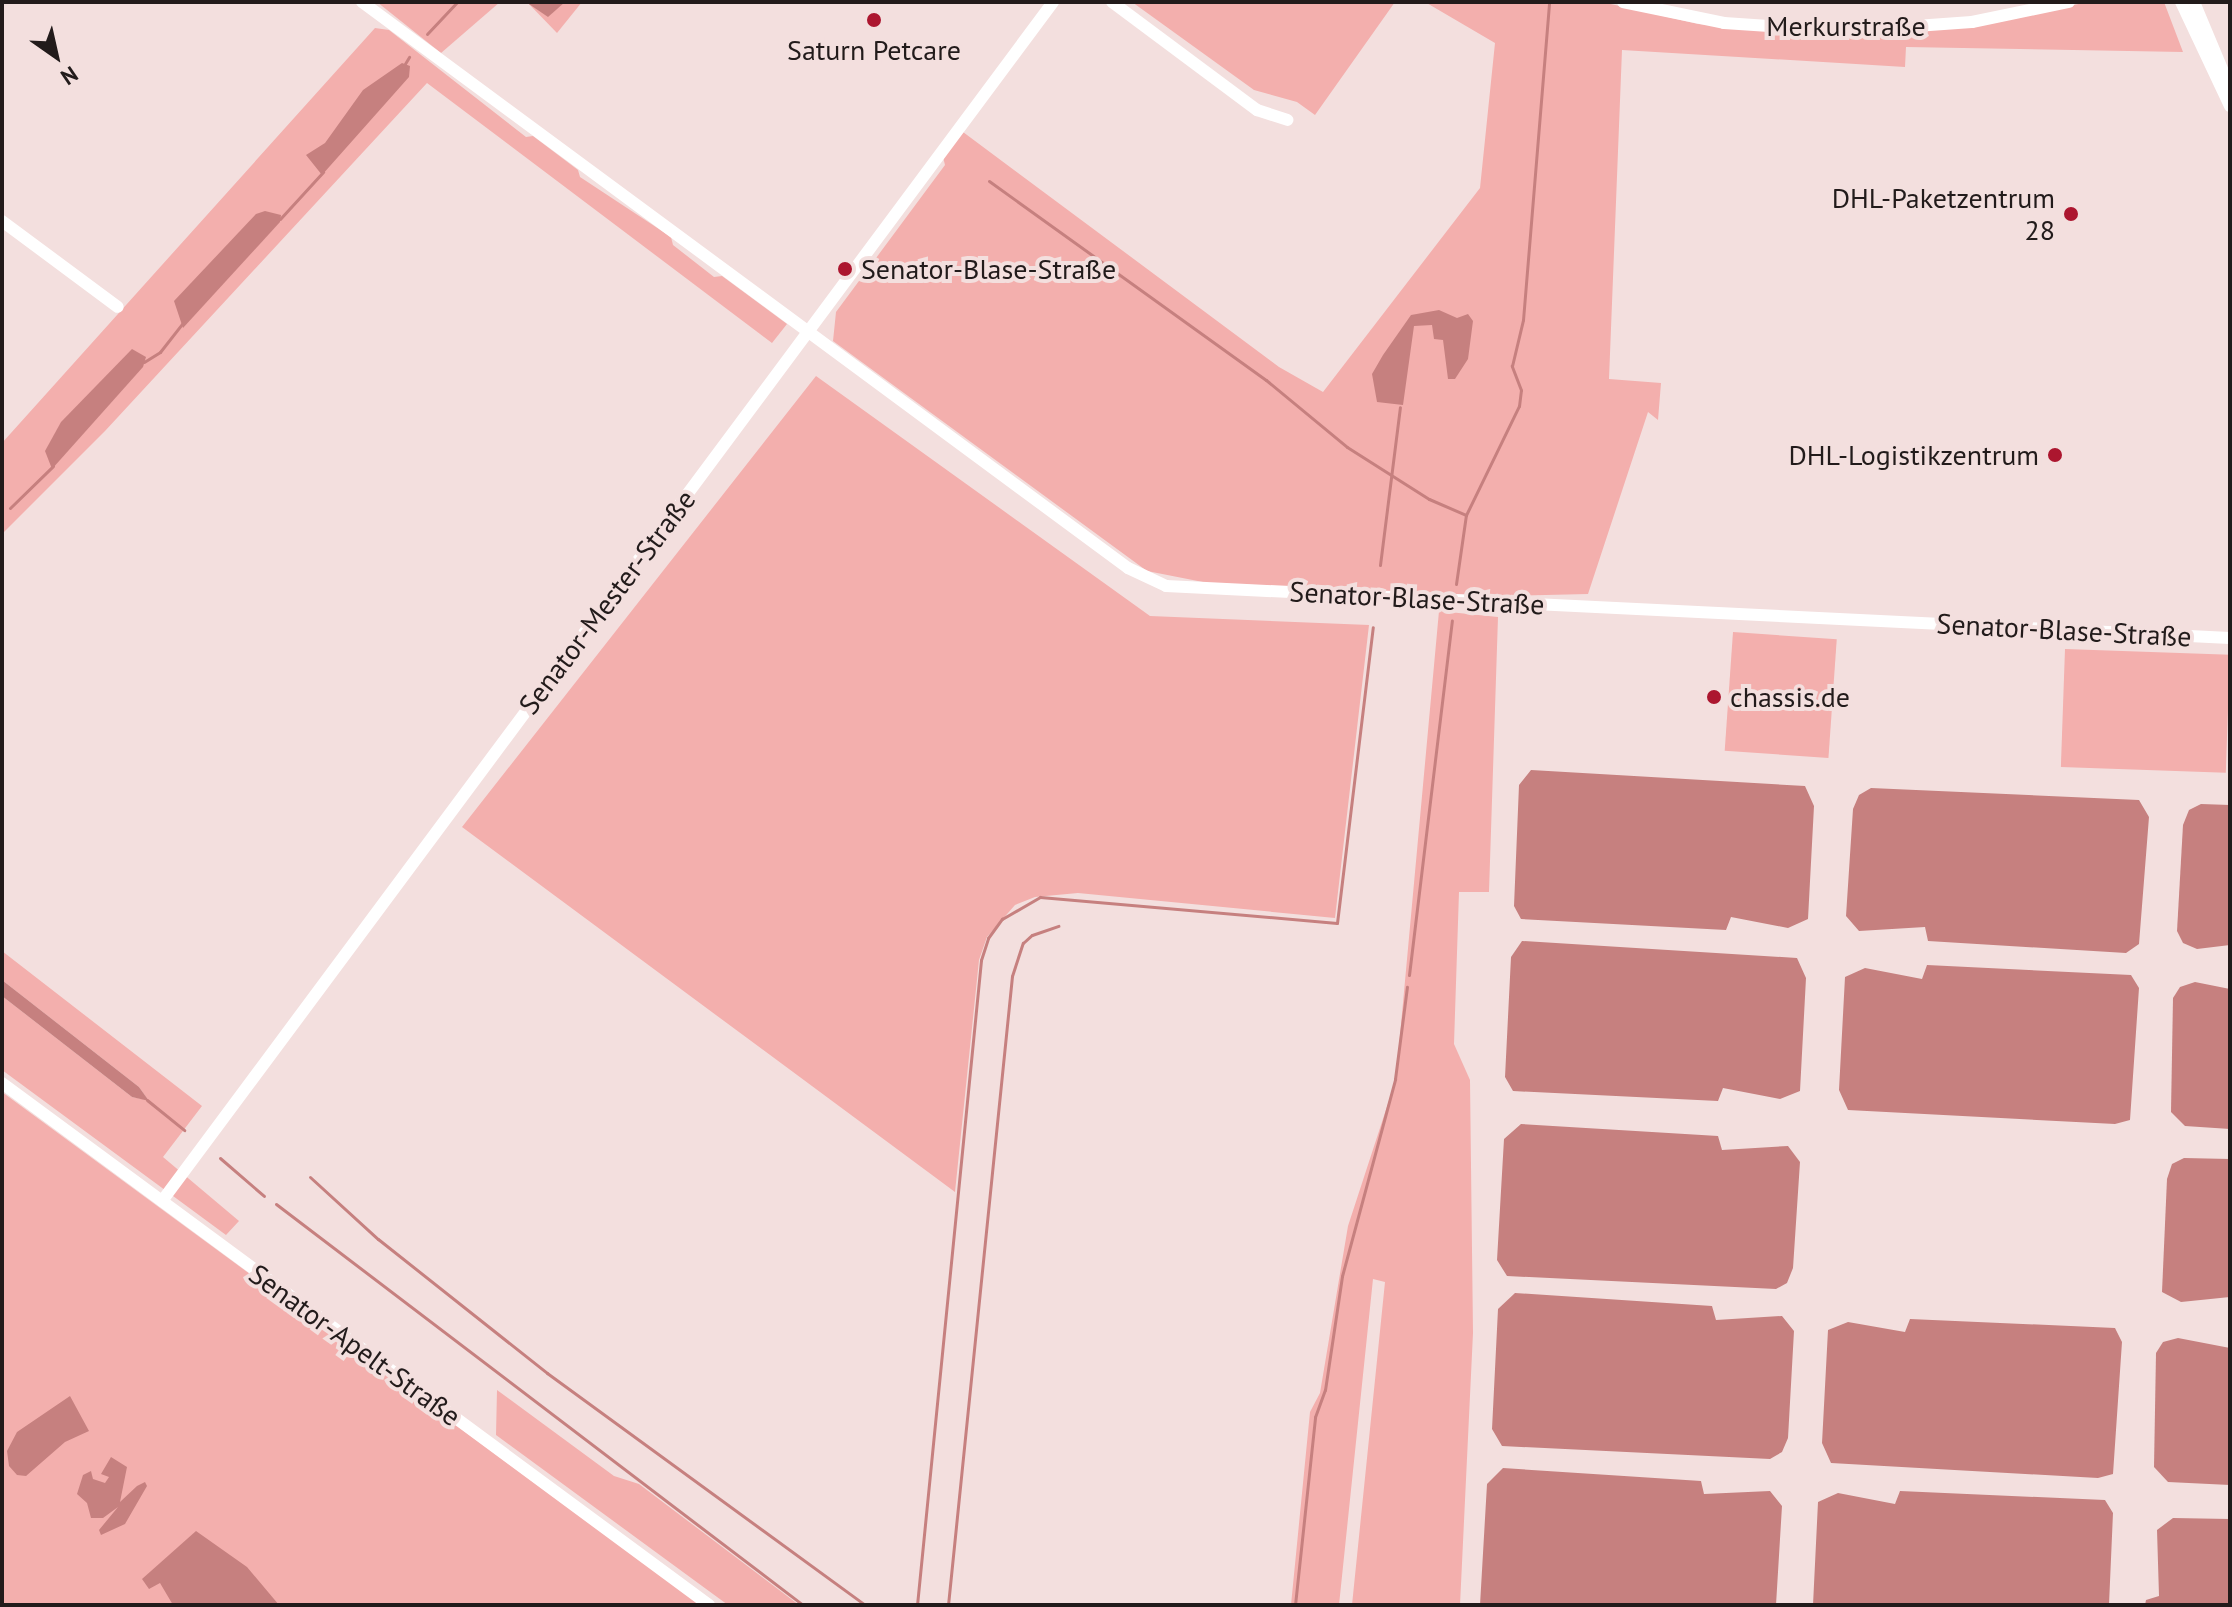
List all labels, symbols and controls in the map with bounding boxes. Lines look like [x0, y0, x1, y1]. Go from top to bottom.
street label: Merkurstraße [1766, 9, 1926, 43]
marker: Saturn Petcare [865, 11, 883, 29]
north arrow [16, 16, 96, 96]
place label: Saturn Petcare [787, 33, 961, 67]
text: N [56, 60, 83, 92]
place label: DHL-Paketzentrum 28 [1832, 181, 2055, 247]
marker: DHL-Paketzentrum 28 [2062, 205, 2080, 223]
place label: Senator-Blase-Straße [861, 252, 1116, 286]
marker: Senator-Blase-Straße [836, 260, 854, 278]
place label: DHL-Logistikzentrum [1788, 438, 2039, 472]
marker: DHL-Logistikzentrum [2046, 446, 2064, 464]
street label: Senator-Mester-Straße [512, 483, 702, 721]
street label: Senator-Blase-Straße [1289, 575, 1545, 621]
street label: Senator-Blase-Straße [1936, 607, 2192, 653]
place label: chassis.de [1730, 680, 1850, 714]
marker: chassis.de [1705, 688, 1723, 706]
street label: Senator-Apelt-Straße [243, 1257, 467, 1433]

